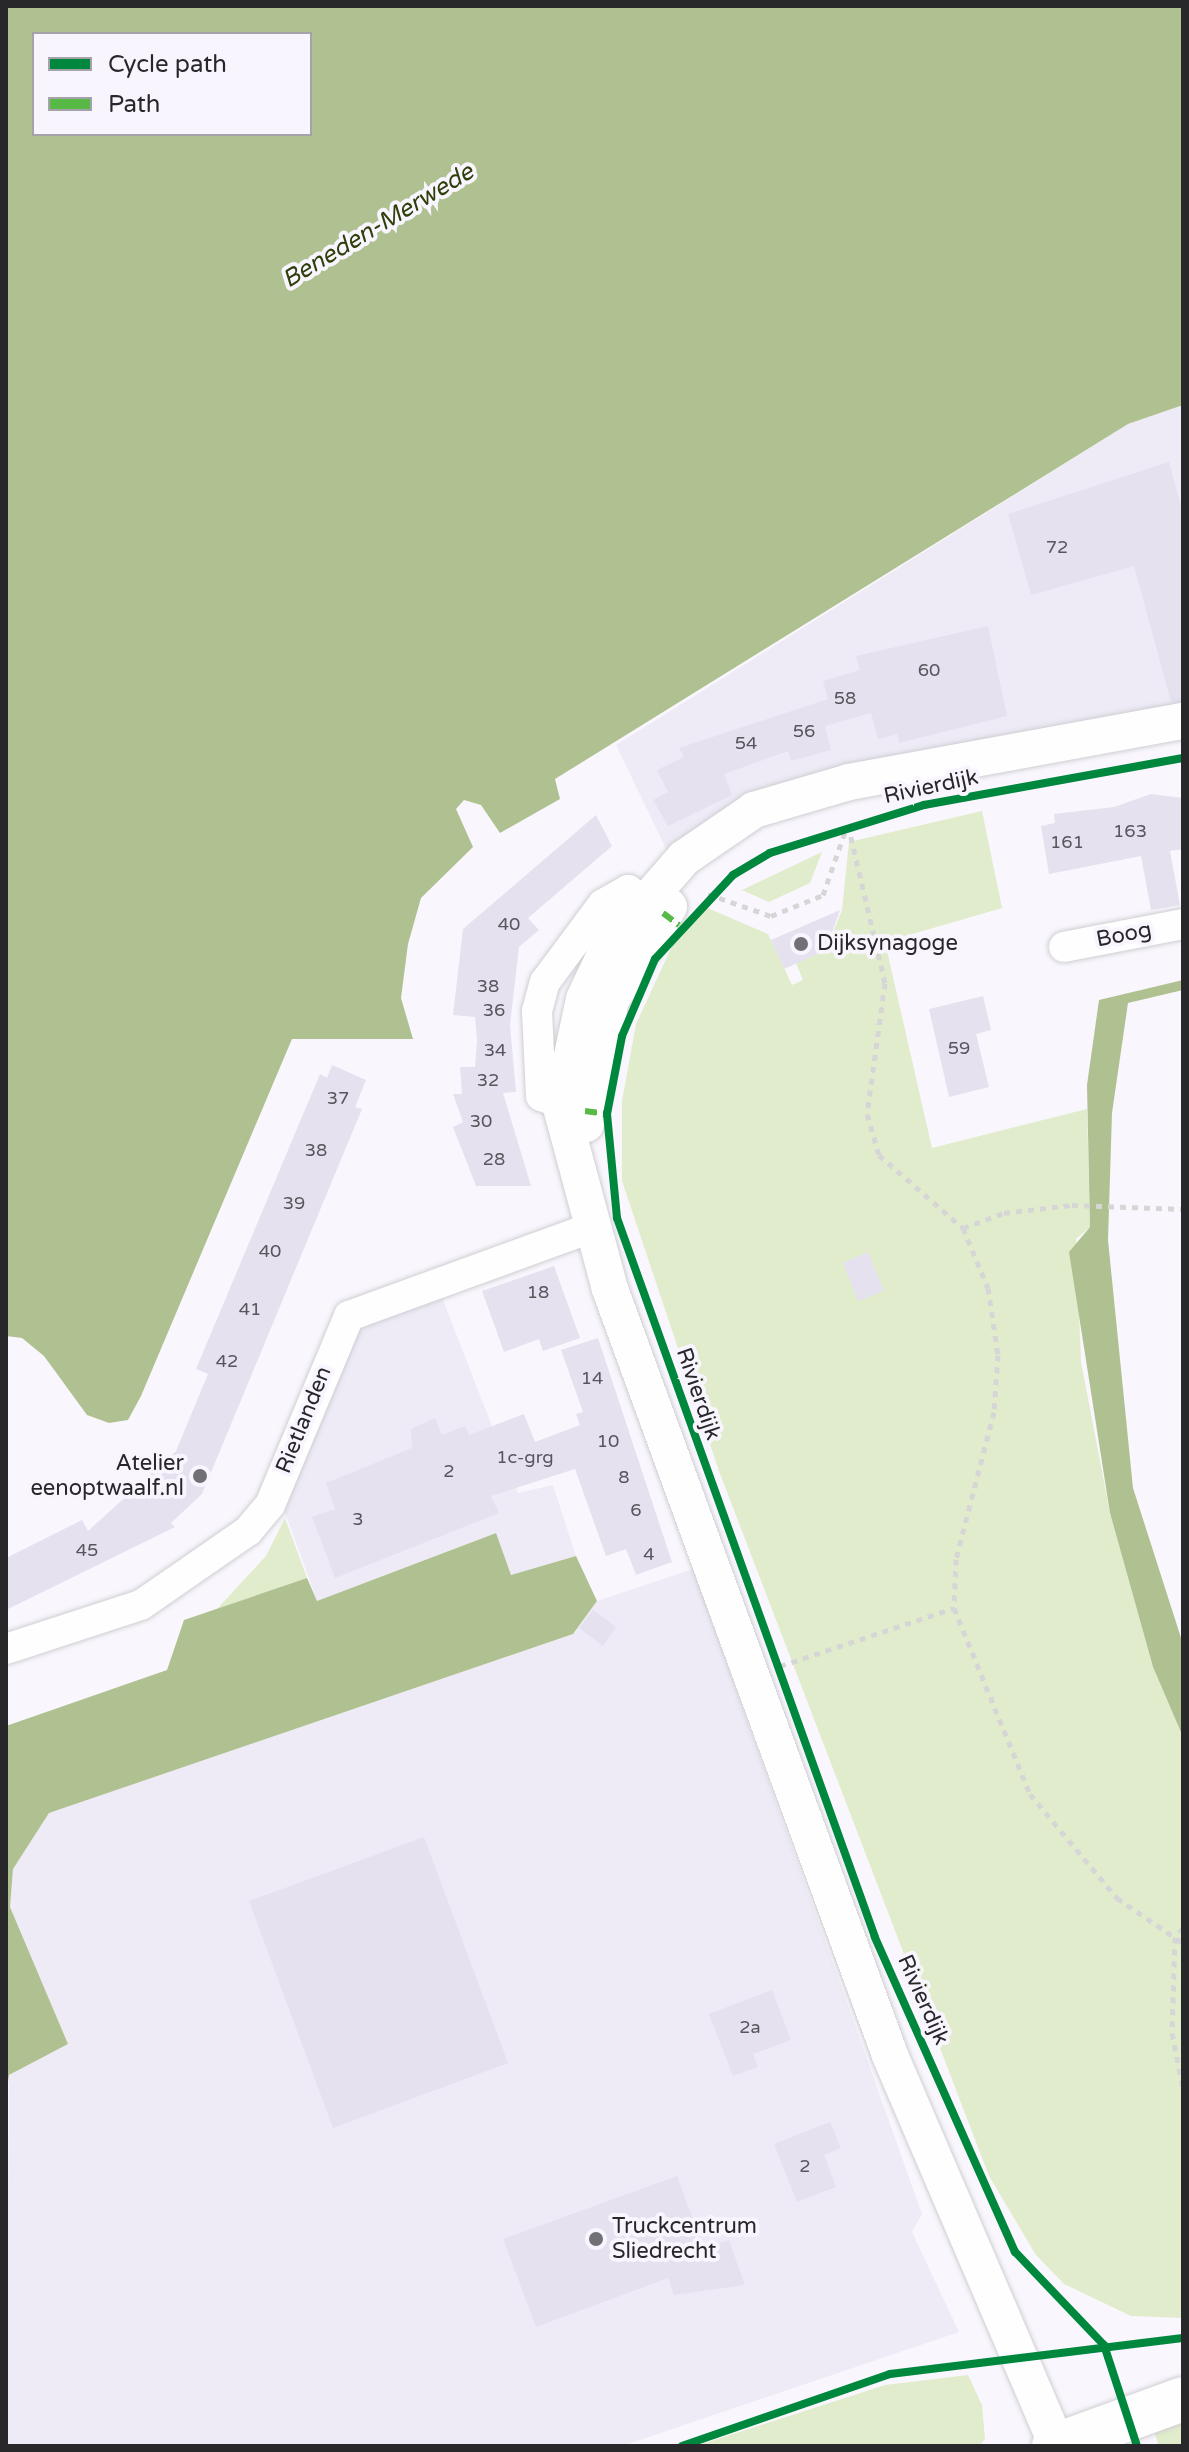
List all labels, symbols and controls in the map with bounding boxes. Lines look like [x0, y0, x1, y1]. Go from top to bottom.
legend [32, 32, 312, 136]
text: Cycle path [108, 50, 227, 79]
text: Path [108, 90, 161, 119]
water label: Beneden-Merwede [277, 157, 479, 295]
house number: 72 [1046, 536, 1068, 558]
house number: 60 [918, 659, 940, 681]
house number: 58 [834, 687, 856, 709]
house number: 56 [793, 720, 815, 742]
house number: 54 [735, 732, 757, 754]
street label: Rivierdijk [881, 764, 981, 810]
house number: 163 [1113, 820, 1147, 842]
house number: 161 [1050, 831, 1084, 853]
house number: 40 [498, 913, 520, 935]
street label: Boog [1094, 917, 1154, 953]
place label: Dijksynagoge [817, 931, 958, 957]
marker: Dijksynagoge [792, 935, 810, 953]
house number: 38 [477, 975, 499, 997]
house number: 36 [483, 999, 505, 1021]
house number: 59 [948, 1037, 970, 1059]
house number: 34 [484, 1039, 506, 1061]
house number: 32 [477, 1069, 499, 1091]
house number: 37 [327, 1087, 349, 1109]
house number: 30 [470, 1110, 492, 1132]
house number: 38 [305, 1139, 327, 1161]
house number: 28 [483, 1148, 505, 1170]
house number: 39 [283, 1192, 305, 1214]
house number: 40 [259, 1240, 281, 1262]
house number: 18 [527, 1281, 549, 1303]
house number: 41 [239, 1298, 261, 1320]
street label: Rivierdijk [670, 1344, 726, 1444]
house number: 42 [216, 1350, 238, 1372]
street label: Rietlanden [271, 1363, 337, 1477]
house number: 14 [581, 1367, 603, 1389]
house number: 10 [597, 1430, 619, 1452]
house number: 1c-grg [496, 1446, 554, 1468]
place label: Atelier eenoptwaalf.nl [30, 1450, 184, 1502]
house number: 2 [443, 1460, 455, 1482]
house number: 8 [618, 1466, 630, 1488]
marker: Atelier eenoptwaalf.nl [191, 1467, 209, 1485]
house number: 6 [630, 1499, 642, 1521]
house number: 3 [352, 1508, 364, 1530]
house number: 45 [76, 1539, 98, 1561]
house number: 4 [643, 1543, 655, 1565]
street label: Rivierdijk [891, 1951, 955, 2049]
house number: 2a [739, 2016, 761, 2038]
house number: 2 [799, 2155, 811, 2177]
place label: Truckcentrum Sliedrecht [612, 2213, 757, 2264]
marker: Truckcentrum Sliedrecht [587, 2230, 605, 2248]

